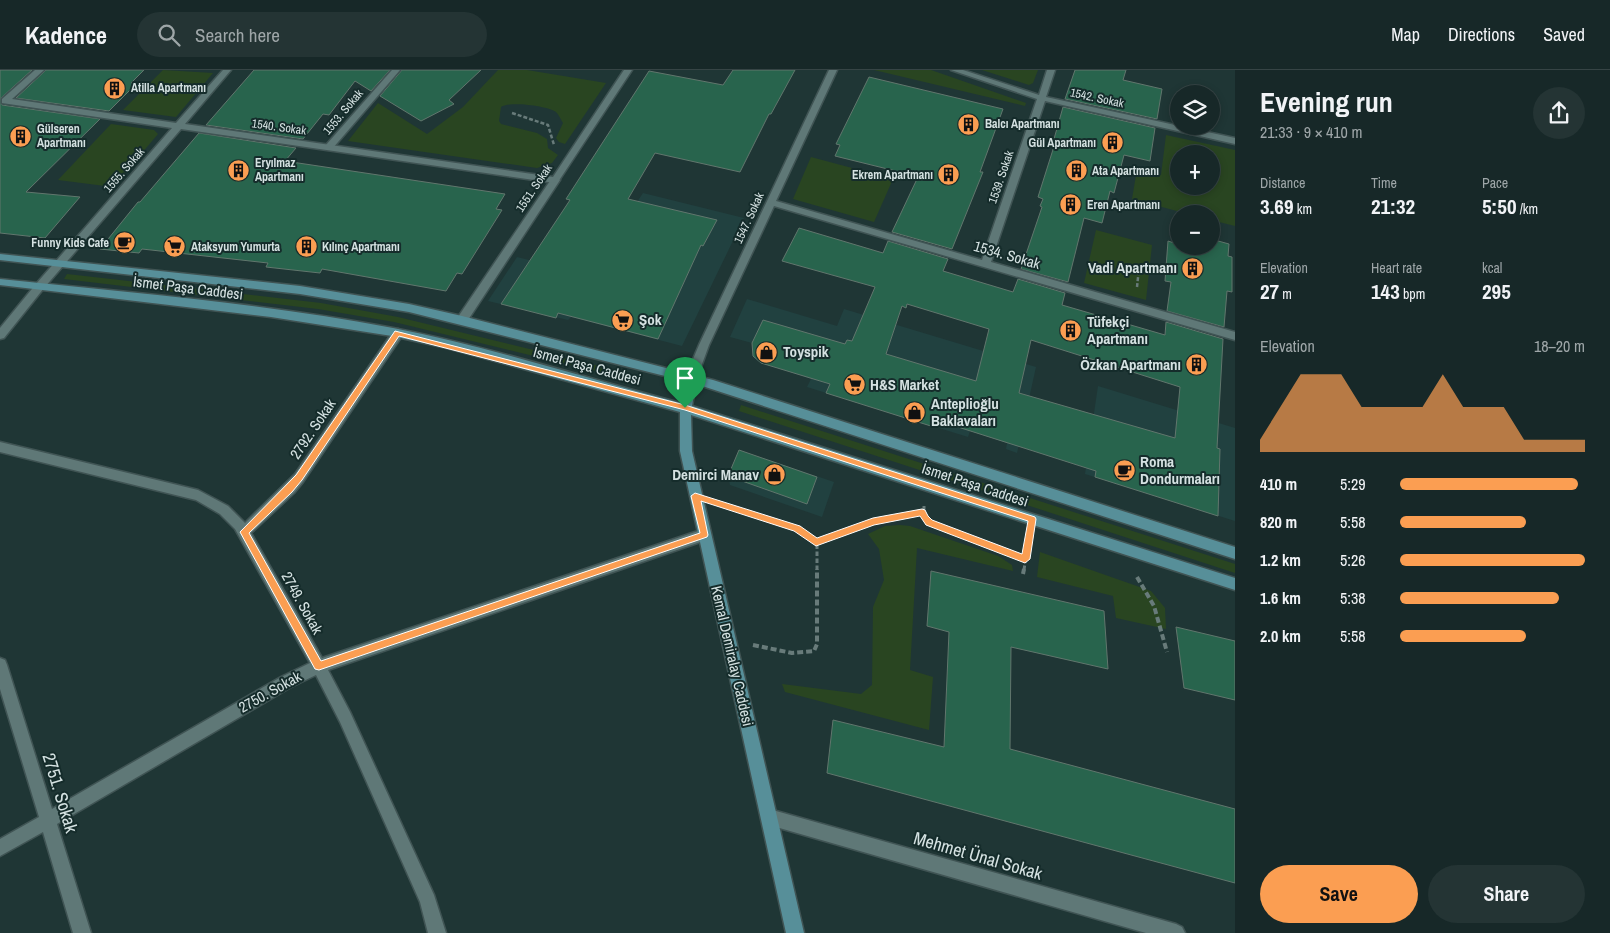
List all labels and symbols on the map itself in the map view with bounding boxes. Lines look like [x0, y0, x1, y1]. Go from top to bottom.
building icon: Atilla Apartmanı [103, 76, 127, 100]
place label: Atilla Apartmanı [131, 80, 206, 96]
street label: 1542. Sokak [1069, 84, 1125, 112]
street label: 1553. Sokak [319, 86, 367, 138]
building icon: Balcı Apartmanı [957, 112, 981, 136]
street label: 1540. Sokak [251, 115, 307, 139]
place label: Balcı Apartmanı [985, 116, 1060, 132]
place label: Gülseren Apartmanı [37, 121, 86, 151]
building icon: Gülseren Apartmanı [9, 124, 33, 148]
building icon: Gül Apartmanı [1100, 131, 1124, 155]
place label: Gül Apartmanı [1029, 135, 1096, 151]
street label: 1555. Sokak [100, 144, 148, 196]
street label: 1539. Sokak [985, 148, 1017, 205]
place label: Eryılmaz Apartmanı [255, 155, 304, 185]
building icon: Eryılmaz Apartmanı [227, 158, 251, 182]
building icon: Ata Apartmanı [1064, 159, 1088, 183]
street label: 1551. Sokak [512, 161, 556, 215]
building icon: Ekrem Apartmanı [937, 163, 961, 187]
place label: Ata Apartmanı [1092, 163, 1159, 179]
place label: Ekrem Apartmanı [852, 167, 933, 183]
street label: 1547. Sokak [730, 190, 768, 246]
building icon: Eren Apartmanı [1059, 193, 1083, 217]
place label: Eren Apartmanı [1087, 197, 1160, 213]
cafe icon: Funny Kids Cafe [113, 231, 137, 255]
place label: Funny Kids Cafe [31, 235, 110, 251]
supermarket icon: Ataksyum Yumurta [163, 235, 187, 259]
building icon: Kılınç Apartmanı [294, 235, 318, 259]
street label: 1534. Sokak [971, 235, 1044, 274]
place label: Ataksyum Yumurta [191, 239, 280, 255]
place label: Kılınç Apartmanı [322, 239, 400, 255]
building icon: Vadi Apartmanı [1181, 256, 1205, 280]
place label: Vadi Apartmanı [1088, 257, 1177, 278]
street label: İsmet Paşa Caddesi [132, 270, 244, 305]
supermarket icon: Şok [611, 308, 635, 332]
place label: Şok [639, 309, 662, 330]
place label: Tüfekçi Apartmanı [1087, 311, 1148, 349]
building icon: Tüfekçi Apartmanı [1059, 319, 1083, 343]
shop icon: Toyspik [755, 340, 779, 364]
street label: İsmet Paşa Caddesi [531, 341, 643, 390]
place label: Toyspik [783, 341, 829, 362]
building icon: Özkan Apartmanı [1185, 353, 1209, 377]
place label: Özkan Apartmanı [1080, 354, 1181, 375]
pin [664, 357, 706, 408]
supermarket icon: H&S Market [842, 373, 866, 397]
place label: H&S Market [870, 374, 939, 395]
place label: Anteplioğlu Baklavaları [931, 393, 999, 431]
street label: 2792. Sokak [285, 394, 341, 463]
shop icon: Anteplioğlu Baklavaları [903, 401, 927, 425]
place label: Roma Dondurmaları [1140, 451, 1220, 489]
street label: İsmet Paşa Caddesi [919, 457, 1031, 512]
cafe icon: Roma Dondurmaları [1112, 459, 1136, 483]
shop icon: Demirci Manav [763, 463, 787, 487]
place label: Demirci Manav [672, 464, 759, 485]
street label: 2749. Sokak [277, 568, 329, 638]
street label: Kemal Demiralay Caddesi [706, 584, 759, 728]
street label: 2750. Sokak [235, 665, 305, 717]
street label: 2751. Sokak [37, 750, 85, 836]
street label: Mehmet Ünal Sokak [911, 825, 1046, 886]

